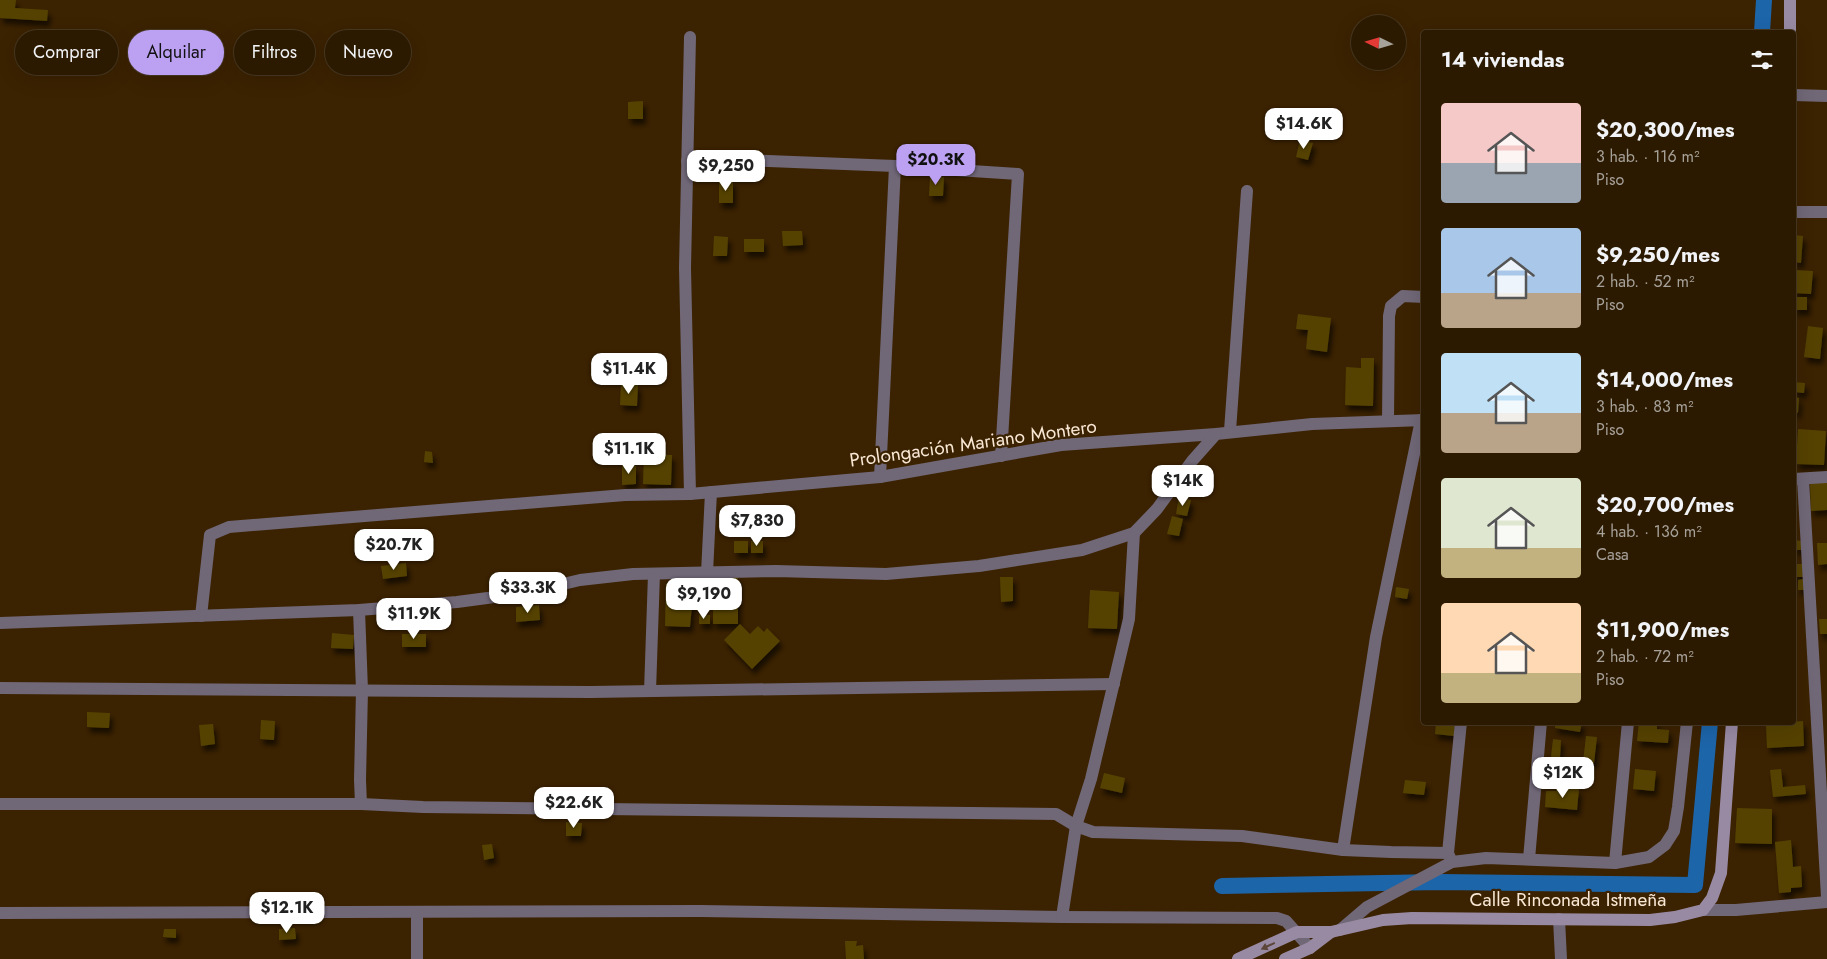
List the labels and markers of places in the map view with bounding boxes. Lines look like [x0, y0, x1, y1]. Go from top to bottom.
pin: $14.6K [1263, 108, 1345, 150]
pin: $20.3K [895, 144, 977, 186]
pin: $9,250 [685, 150, 767, 192]
pin: $11.4K [588, 352, 670, 395]
pin: $11.1K [588, 432, 670, 475]
pin: $14K [1153, 464, 1213, 507]
pin: $7,830 [716, 504, 798, 547]
pin: $20.7K [353, 528, 435, 571]
pin: $33.3K [487, 572, 569, 614]
pin: $9,190 [663, 578, 745, 620]
pin: $11.9K [373, 598, 455, 640]
pin: $12K [1533, 756, 1593, 799]
pin: $22.6K [533, 786, 615, 829]
pin: $12.1K [246, 892, 328, 934]

